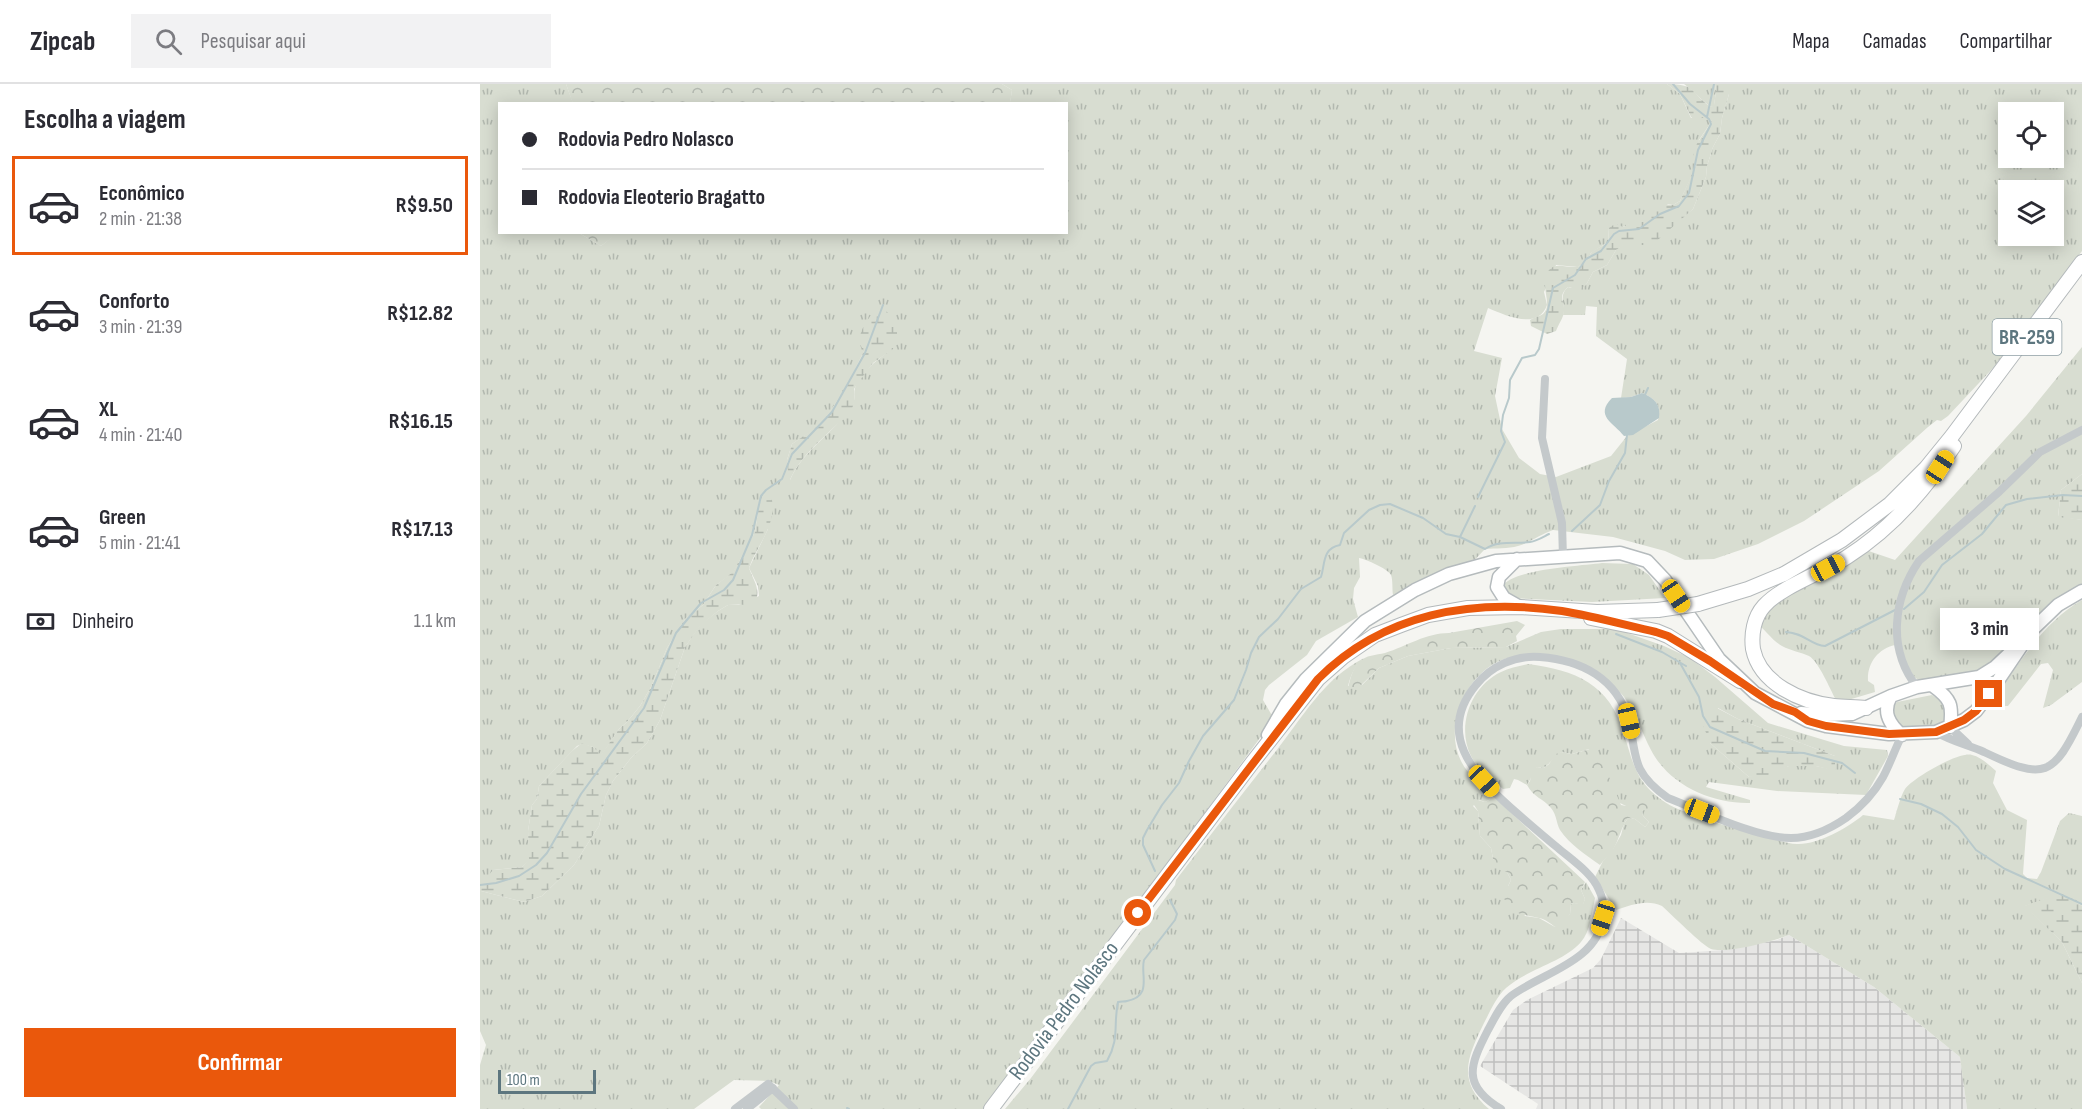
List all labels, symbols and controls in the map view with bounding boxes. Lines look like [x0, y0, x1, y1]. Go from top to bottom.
search box [131, 14, 551, 68]
text: Zipcab [30, 25, 95, 58]
icon: search [152, 25, 185, 58]
text: Pesquisar aqui [200, 28, 306, 55]
text: Mapa [1792, 29, 1830, 54]
text: Camadas [1863, 29, 1926, 54]
text: Compartilhar [1959, 29, 2052, 54]
map controls [1998, 102, 2064, 246]
button: locate [1998, 102, 2064, 168]
text: Escolha a viagem [24, 104, 186, 136]
text: Rodovia Pedro Nolasco [558, 126, 734, 153]
icon: car [27, 179, 81, 233]
text: Econômico [99, 180, 185, 207]
button: layers [1998, 180, 2064, 246]
text: Rodovia Eleoterio Bragatto [558, 184, 765, 211]
text: R$9.50 [396, 192, 453, 219]
text: 2 min · 21:38 [99, 207, 182, 231]
icon: car [27, 287, 81, 341]
text: Conforto [99, 288, 170, 315]
text: R$12.82 [387, 300, 453, 327]
text: 3 min · 21:39 [99, 315, 182, 339]
road number: BR-259 [1992, 319, 2062, 355]
icon: car [27, 395, 81, 449]
text: XL [99, 396, 118, 423]
text: R$16.15 [389, 408, 453, 435]
text: 4 min · 21:40 [99, 423, 182, 447]
car [1923, 447, 1957, 487]
icon: car [27, 503, 81, 557]
text: Green [99, 504, 146, 531]
text: R$17.13 [391, 516, 453, 543]
text: 5 min · 21:41 [99, 531, 180, 555]
car [1808, 552, 1848, 584]
car [1658, 576, 1694, 616]
icon: cash [24, 605, 57, 638]
callout: 3 min [1940, 607, 2038, 649]
text: Dinheiro [72, 608, 134, 635]
text: 1.1 km [414, 609, 456, 633]
text: 3 min [1970, 617, 2009, 641]
route end [1975, 680, 2002, 707]
car [1616, 701, 1642, 741]
car [1465, 762, 1503, 800]
car [1682, 796, 1722, 826]
car [1589, 898, 1617, 938]
route start [1124, 899, 1151, 926]
street label: Rodovia Pedro Nolasco [1003, 936, 1125, 1086]
button: Confirmar [24, 1028, 456, 1097]
scale bar [498, 1067, 596, 1094]
text: 100 m [507, 1071, 540, 1090]

